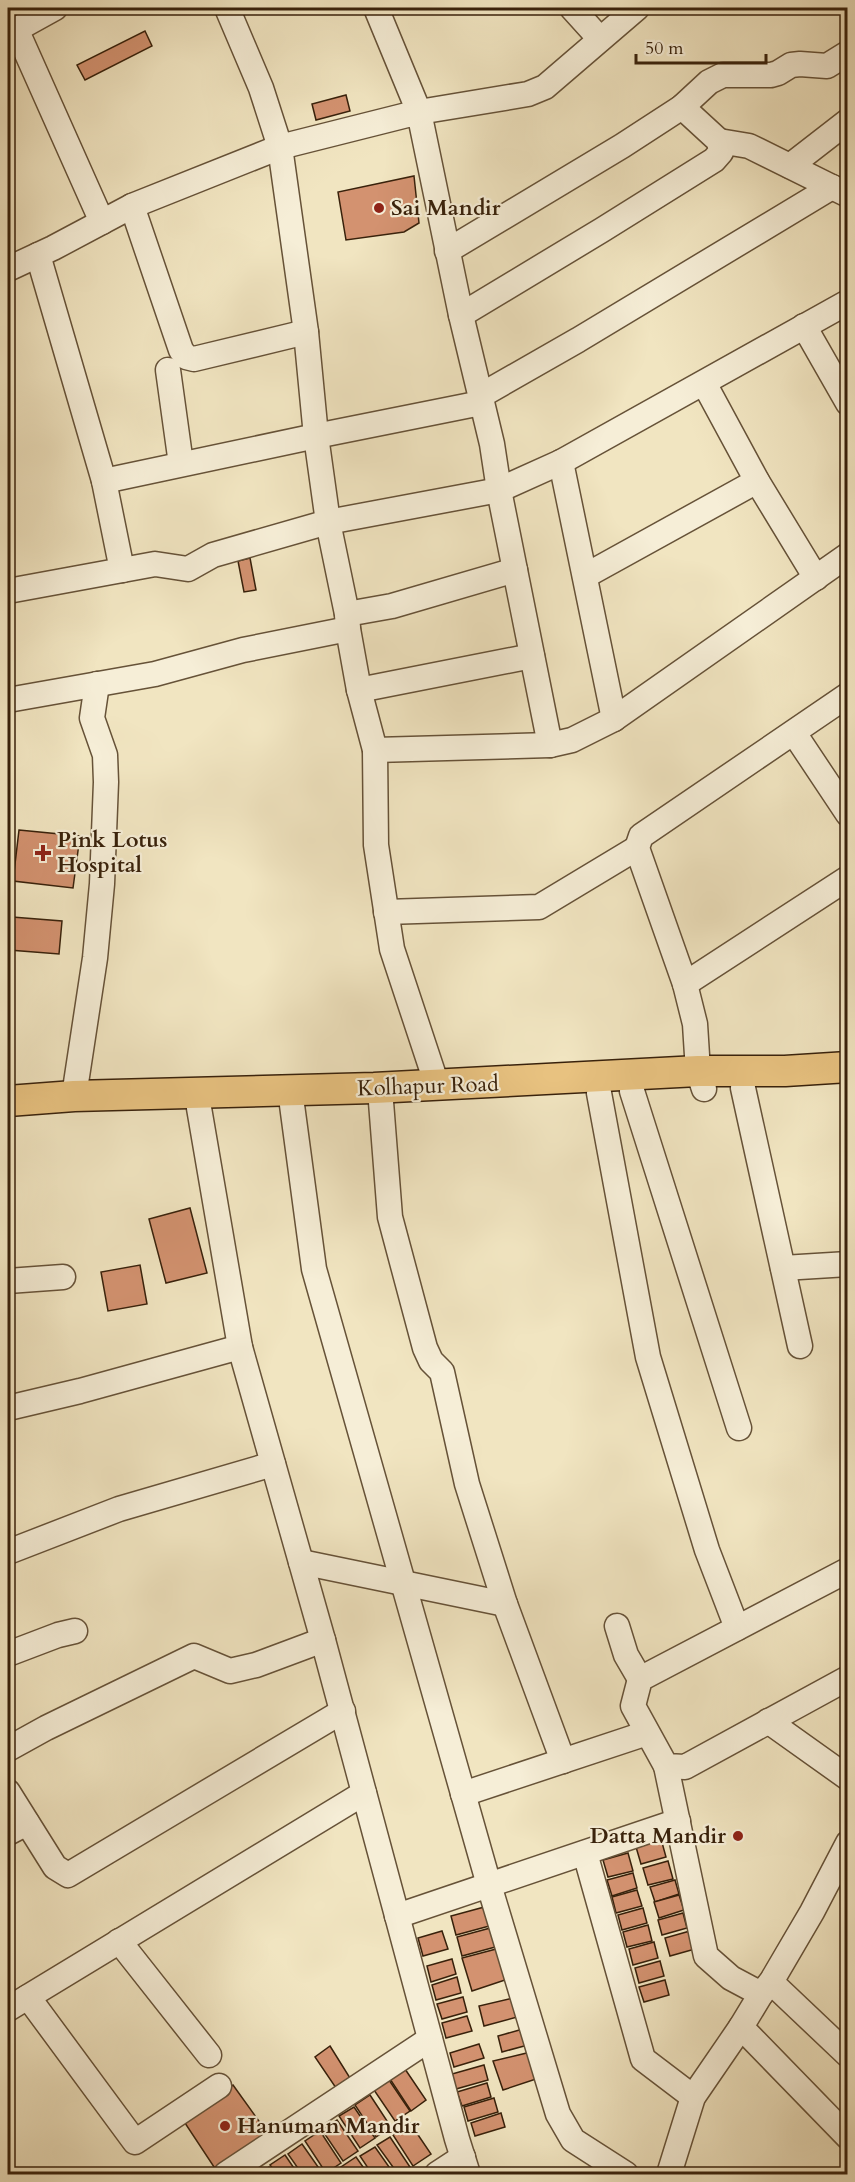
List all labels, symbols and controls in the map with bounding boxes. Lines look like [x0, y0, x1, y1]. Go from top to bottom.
scale bar [636, 27, 766, 65]
text: 50 m [645, 36, 684, 61]
place label: Sai Mandir [391, 193, 501, 223]
marker: Sai Mandir [372, 201, 386, 215]
place label: Pink Lotus Hospital [57, 825, 167, 880]
marker: Pink Lotus Hospital [34, 844, 52, 862]
street label: Kolhapur Road [357, 1069, 500, 1103]
place label: Datta Mandir [590, 1821, 726, 1851]
marker: Datta Mandir [731, 1829, 745, 1843]
place label: Hanuman Mandir [237, 2111, 420, 2141]
marker: Hanuman Mandir [218, 2119, 232, 2133]

